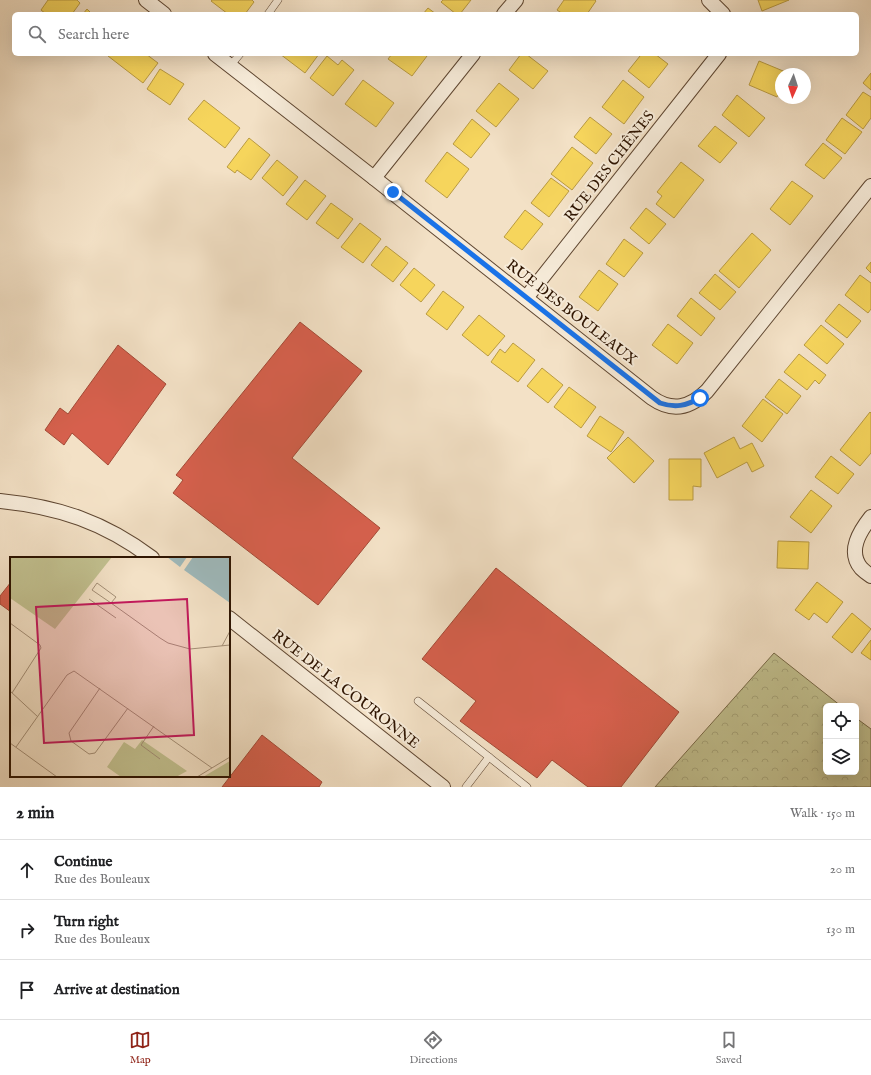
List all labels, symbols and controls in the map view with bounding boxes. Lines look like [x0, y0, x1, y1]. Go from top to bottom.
search box [12, 12, 859, 56]
icon: search [26, 23, 48, 45]
text: Search here [58, 25, 129, 44]
north arrow [775, 68, 811, 104]
street label: RUE DES CHÊNES [560, 107, 659, 226]
route end [384, 183, 402, 201]
street label: RUE DES BOULEAUX [503, 255, 641, 369]
route start [691, 389, 709, 407]
inset map [10, 557, 230, 777]
street label: RUE DE LA COURONNE [268, 626, 423, 753]
map controls [823, 703, 859, 775]
button: locate [823, 703, 859, 739]
button: layers [823, 739, 859, 775]
text: 2 min [16, 803, 54, 824]
text: Walk · 150 m [790, 805, 855, 822]
text: Continue [54, 852, 112, 871]
icon: ahead [16, 859, 38, 881]
text: 20 m [830, 861, 855, 878]
text: Rue des Bouleaux [54, 871, 150, 888]
text: Turn right [54, 912, 119, 931]
icon: right [16, 919, 38, 941]
text: 130 m [826, 921, 855, 938]
text: Rue des Bouleaux [54, 931, 150, 948]
icon: arrive [16, 979, 38, 1001]
text: Arrive at destination [54, 980, 180, 999]
tab: Map [129, 1029, 151, 1067]
tab: Directions [410, 1029, 457, 1067]
tab: Saved [716, 1029, 742, 1067]

